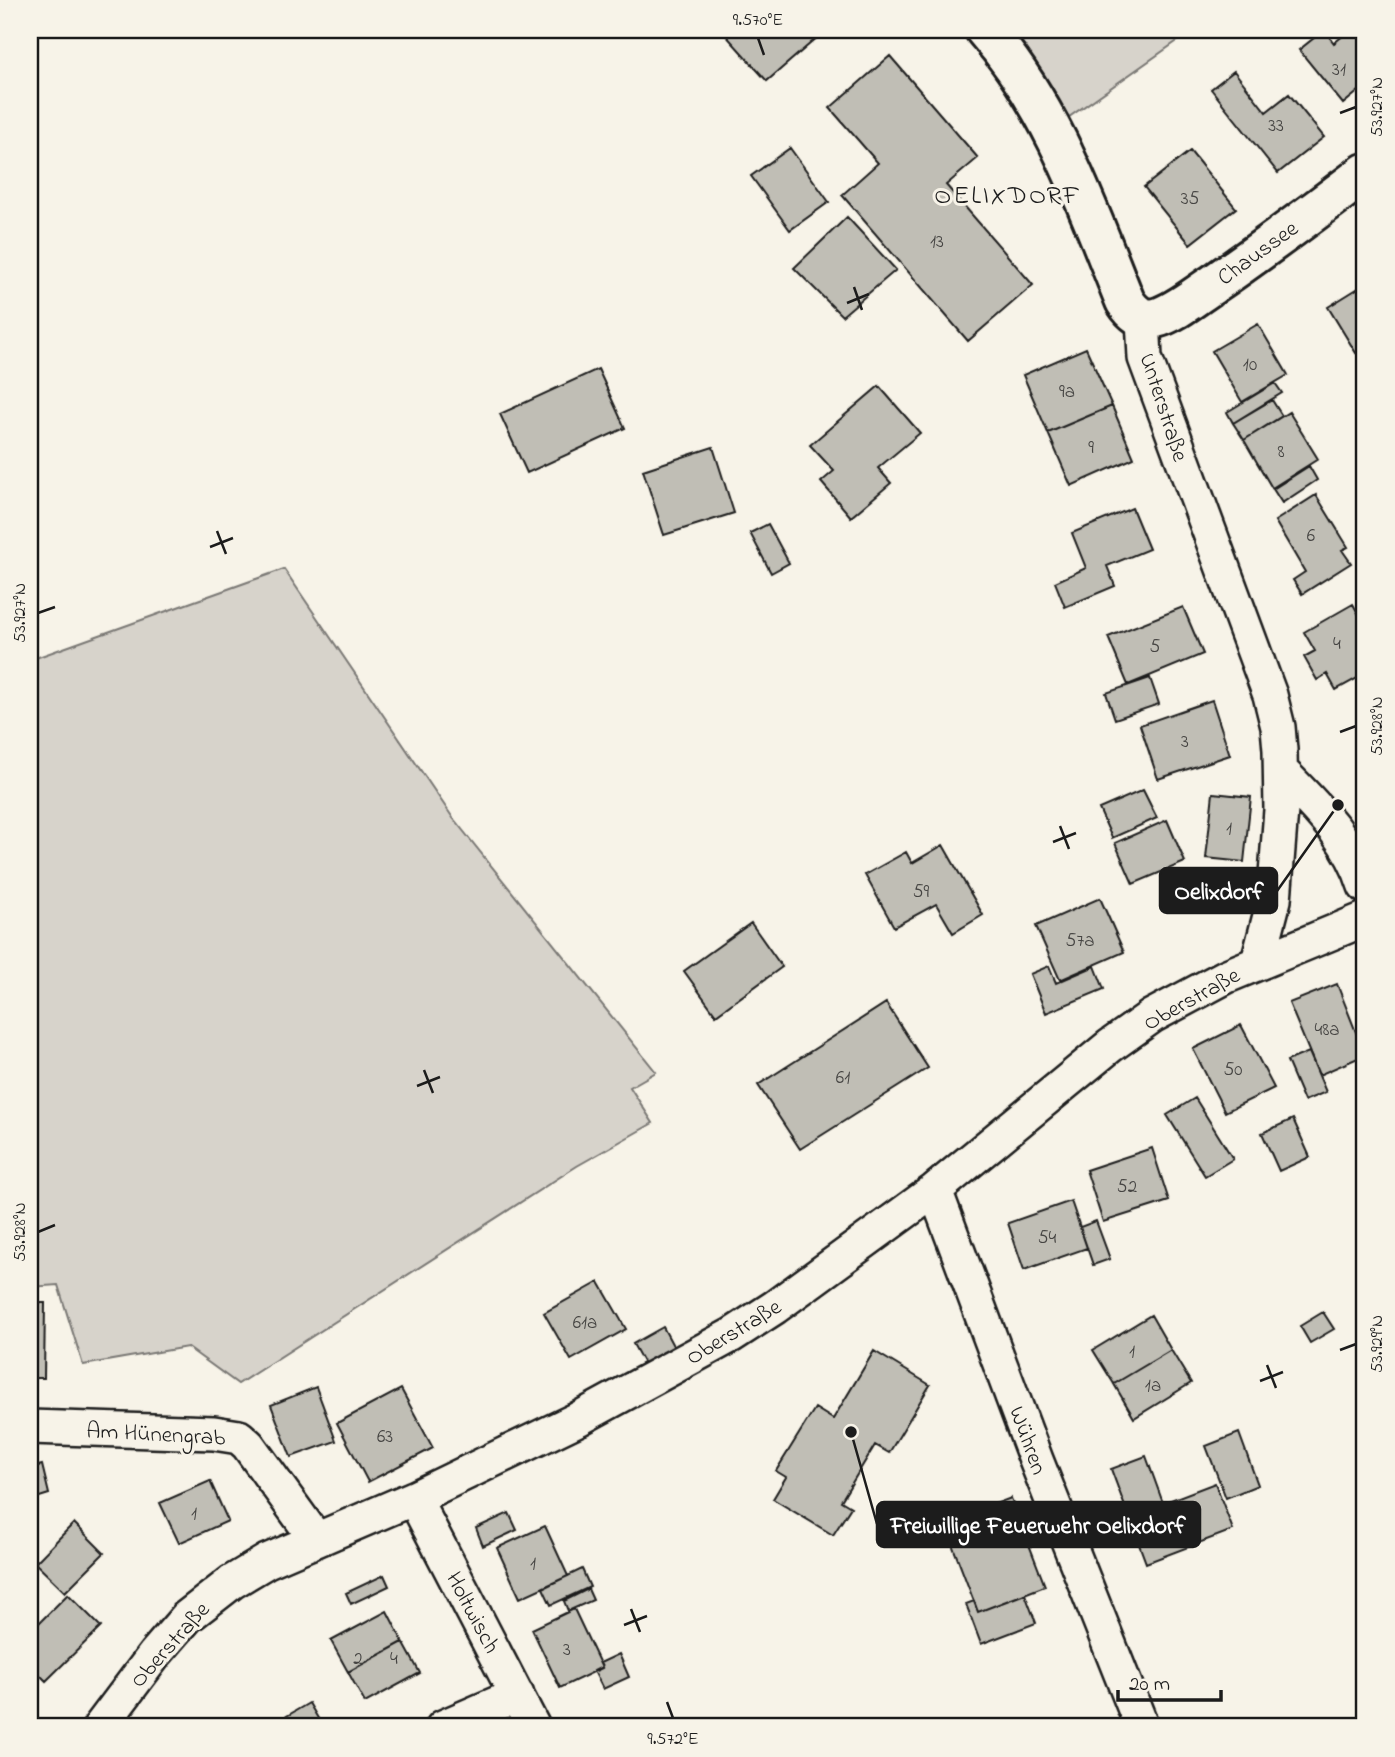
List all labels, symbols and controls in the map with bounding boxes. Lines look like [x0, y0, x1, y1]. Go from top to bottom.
text: 9.570°E [733, 8, 783, 34]
house number: 31 [1332, 57, 1346, 84]
text: 53.927°N [1365, 77, 1391, 137]
house number: 33 [1268, 113, 1284, 140]
district label: OELIXDORF [934, 178, 1082, 216]
house number: 35 [1181, 186, 1199, 213]
street label: Chaussee [1211, 213, 1306, 295]
house number: 13 [930, 229, 944, 256]
street label: Unterstraße [1130, 349, 1196, 467]
house number: 10 [1243, 352, 1257, 379]
house number: 9a [1059, 379, 1075, 406]
house number: 9 [1088, 435, 1094, 462]
house number: 8 [1277, 439, 1285, 466]
house number: 6 [1307, 523, 1315, 550]
text: 53.927°N [8, 583, 34, 643]
house number: 4 [1333, 631, 1341, 658]
house number: 5 [1150, 634, 1161, 661]
text: 53.928°N [1365, 696, 1391, 756]
house number: 3 [1181, 729, 1189, 756]
house number: 1 [1226, 816, 1232, 843]
callout: Oelixdorf [1160, 868, 1277, 913]
text: Oelixdorf [1174, 876, 1265, 911]
house number: 59 [913, 879, 930, 906]
house number: 57a [1066, 928, 1094, 955]
street label: Oberstraße [1138, 960, 1247, 1040]
house number: 48a [1314, 1017, 1340, 1044]
house number: 50 [1223, 1057, 1243, 1084]
house number: 61 [836, 1065, 850, 1092]
house number: 52 [1117, 1174, 1137, 1201]
text: 53.928°N [8, 1202, 34, 1262]
house number: 54 [1038, 1225, 1057, 1252]
street label: Oberstraße [680, 1291, 789, 1375]
house number: 61a [573, 1310, 597, 1337]
text: 53.929°N [1365, 1315, 1391, 1373]
house number: 1 [1129, 1339, 1135, 1366]
house number: 1a [1145, 1373, 1161, 1400]
street label: Wühren [999, 1402, 1054, 1480]
street label: Am Hünengrab [85, 1415, 226, 1457]
house number: 63 [377, 1424, 393, 1451]
house number: 1 [191, 1501, 197, 1528]
callout: Freiwillige Feuerwehr Oelixdorf [877, 1502, 1200, 1547]
text: Freiwillige Feuerwehr Oelixdorf [889, 1510, 1186, 1546]
house number: 1 [530, 1551, 536, 1578]
street label: Holtwisch [436, 1566, 507, 1660]
street label: Oberstraße [123, 1595, 219, 1696]
house number: 3 [563, 1637, 571, 1664]
house number: 2 [353, 1646, 363, 1673]
house number: 4 [390, 1646, 398, 1673]
scale bar [1118, 1659, 1222, 1703]
text: 20 m [1129, 1670, 1170, 1700]
text: 9.572°E [647, 1727, 699, 1753]

